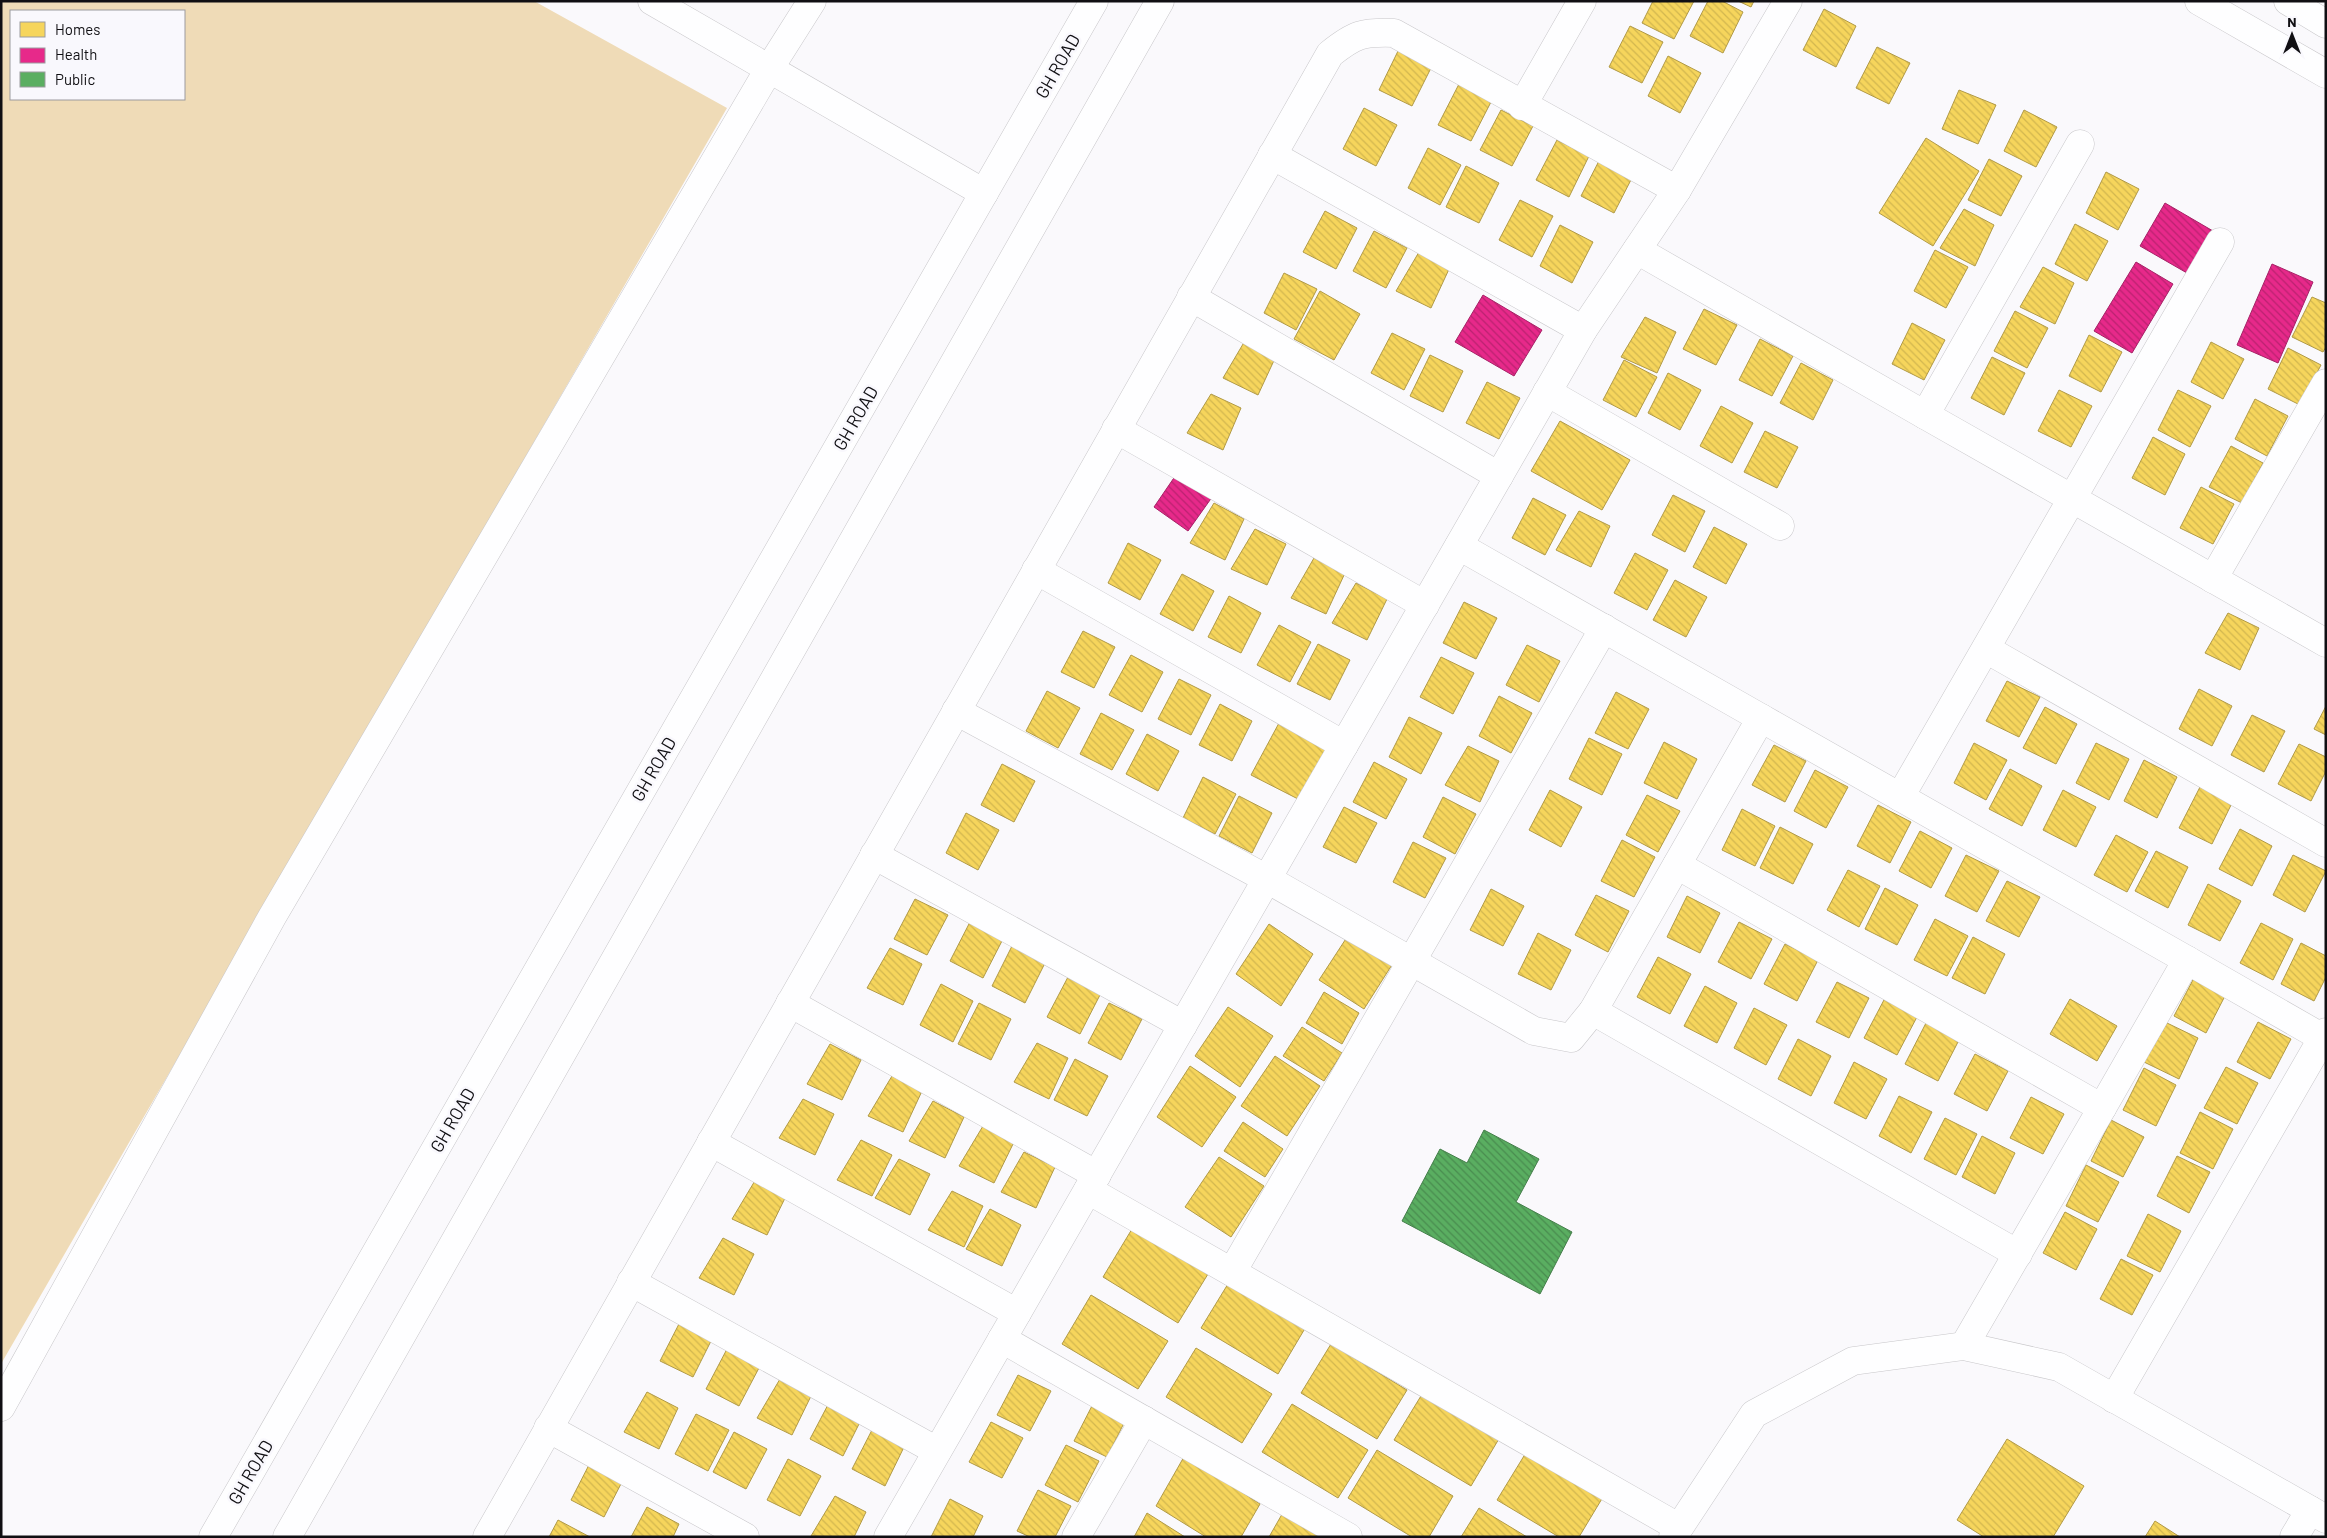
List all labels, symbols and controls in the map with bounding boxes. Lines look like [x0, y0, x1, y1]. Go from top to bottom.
legend [10, 10, 185, 100]
north arrow [2267, 10, 2317, 60]
text: N [2287, 13, 2297, 30]
text: Homes [55, 20, 100, 38]
street label: GH ROAD [1030, 30, 1084, 102]
text: Health [55, 45, 97, 63]
text: Public [55, 70, 95, 88]
street label: GH ROAD [828, 382, 882, 454]
street label: GH ROAD [626, 733, 680, 805]
street label: GH ROAD [425, 1084, 479, 1156]
street label: GH ROAD [223, 1436, 277, 1508]

